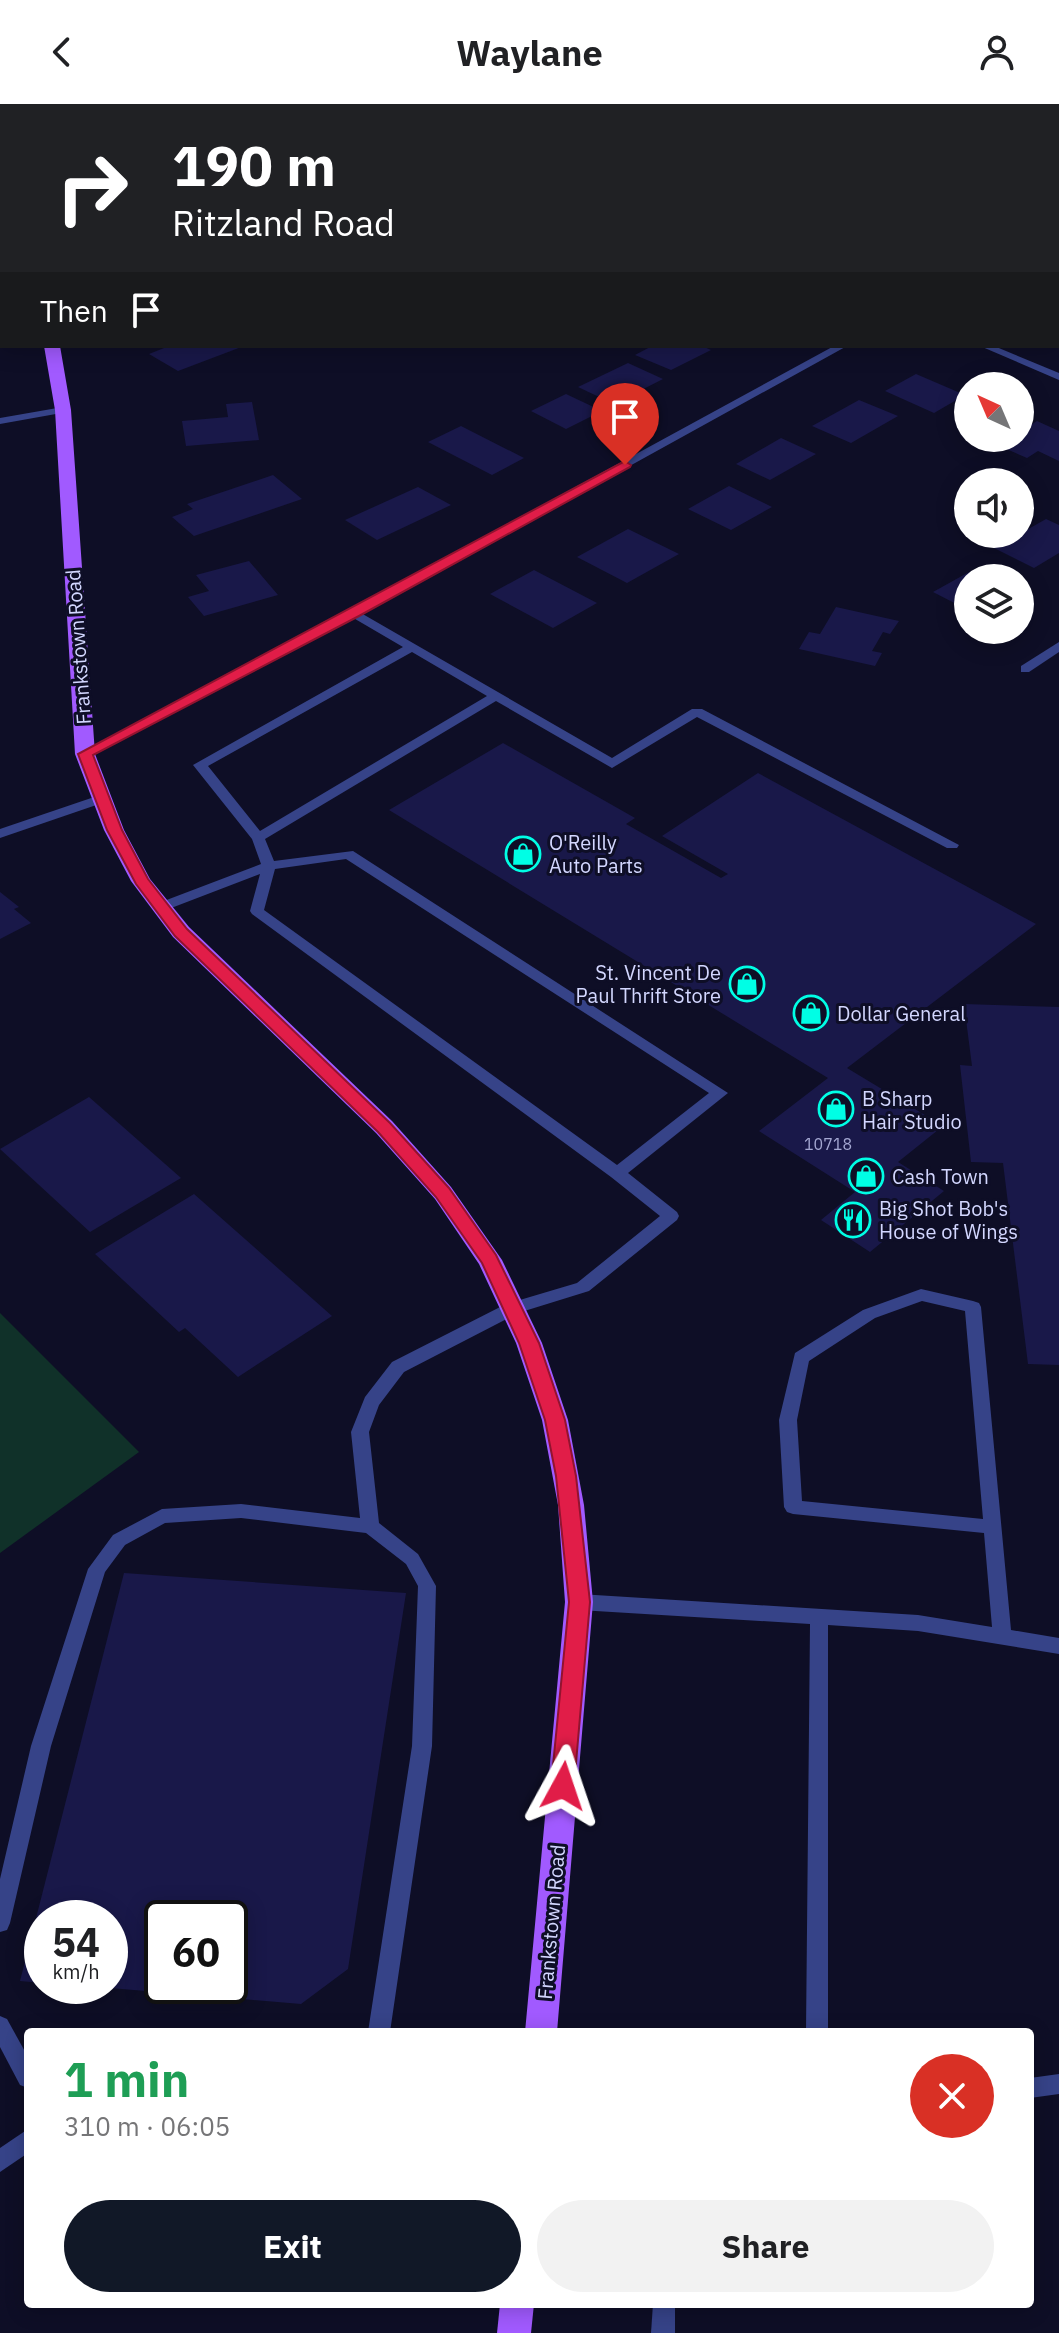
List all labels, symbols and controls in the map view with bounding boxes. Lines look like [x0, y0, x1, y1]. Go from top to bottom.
text: Waylane [456, 29, 603, 76]
icon: back [40, 30, 84, 74]
icon: person [975, 30, 1019, 74]
text: 190 m [172, 129, 336, 201]
icon: right [40, 136, 144, 240]
text: Ritzland Road [172, 199, 395, 246]
icon: arrive [124, 288, 168, 332]
text: Then [40, 291, 108, 330]
north arrow [954, 372, 1034, 452]
map controls [954, 372, 1034, 644]
pin [591, 383, 659, 465]
icon: arrive [603, 395, 647, 439]
button: sound [954, 468, 1034, 548]
button: layers [954, 564, 1034, 644]
street label: Frankstown Road [59, 569, 97, 725]
place label: O'Reilly Auto Parts [549, 829, 643, 879]
shop icon: O'Reilly Auto Parts [504, 835, 542, 873]
place label: St. Vincent De Paul Thrift Store [576, 959, 721, 1009]
shop icon: St. Vincent De Paul Thrift Store [728, 965, 766, 1003]
shop icon: Dollar General [792, 994, 830, 1032]
place label: Dollar General [837, 1000, 966, 1027]
place label: B Sharp Hair Studio [862, 1085, 962, 1135]
shop icon: B Sharp Hair Studio [817, 1090, 855, 1128]
house number: 10718 [804, 1134, 852, 1154]
shop icon: Cash Town [847, 1157, 885, 1195]
place label: Cash Town [892, 1163, 989, 1190]
place label: Big Shot Bob's House of Wings [879, 1195, 1018, 1245]
restaurant icon: Big Shot Bob's House of Wings [834, 1201, 872, 1239]
position arrow [521, 1744, 605, 1828]
street label: Frankstown Road [531, 1843, 571, 2001]
speed limit sign: 60 [144, 1900, 248, 2004]
text: 54 [52, 1916, 100, 1968]
text: km/h [52, 1958, 100, 1985]
text: 1 min [64, 2048, 189, 2110]
button: close [910, 2054, 994, 2138]
text: 310 m · 06:05 [64, 2109, 230, 2143]
button: Exit [64, 2200, 521, 2292]
button: Share [537, 2200, 994, 2292]

